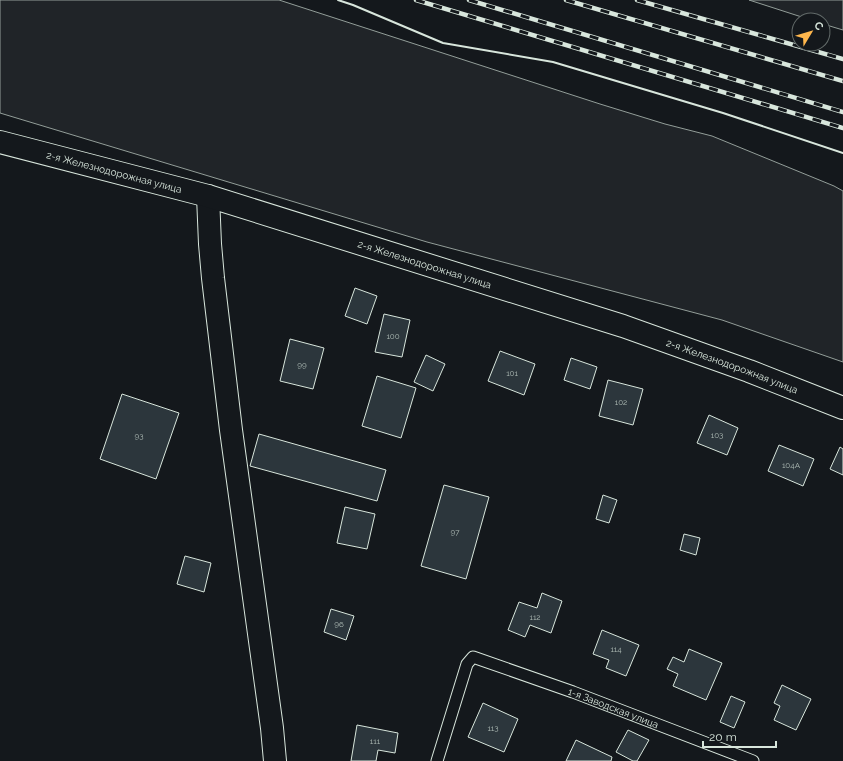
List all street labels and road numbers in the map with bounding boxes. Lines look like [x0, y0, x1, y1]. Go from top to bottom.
street label: 2-я Железнодорожная улица [45, 149, 183, 195]
street label: 2-я Железнодорожная улица [357, 238, 493, 290]
street label: 2-я Железнодорожная улица [665, 336, 800, 395]
street label: 1-я Заводская улица [567, 685, 660, 730]

